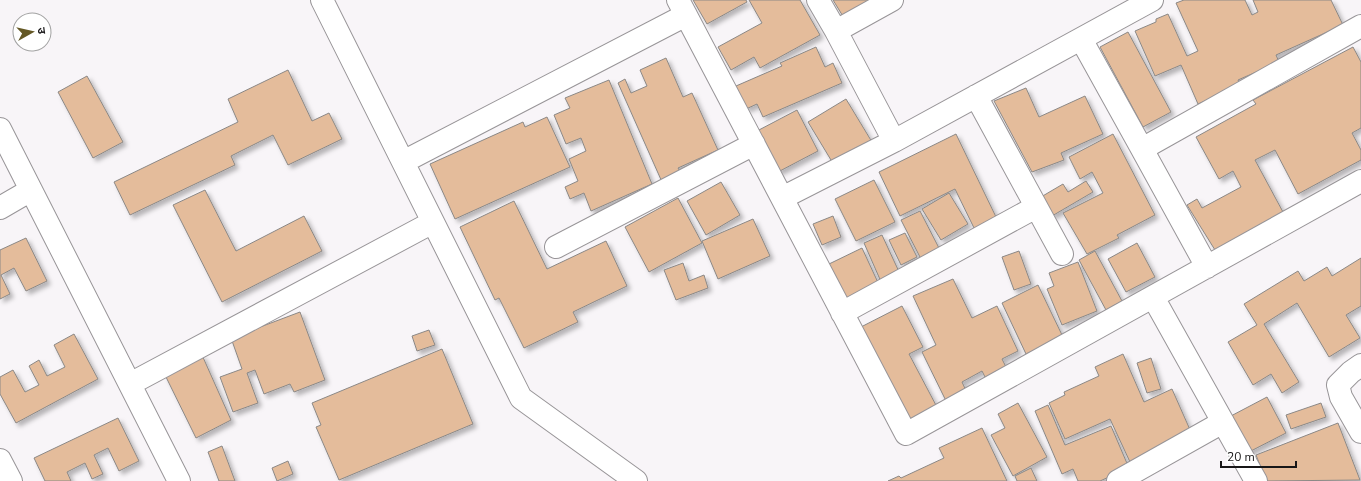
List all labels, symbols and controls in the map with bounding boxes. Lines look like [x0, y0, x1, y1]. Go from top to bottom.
north arrow [12, 12, 52, 52]
text: उ [34, 26, 49, 35]
scale bar [1221, 443, 1296, 469]
text: 20 m [1227, 449, 1255, 465]

